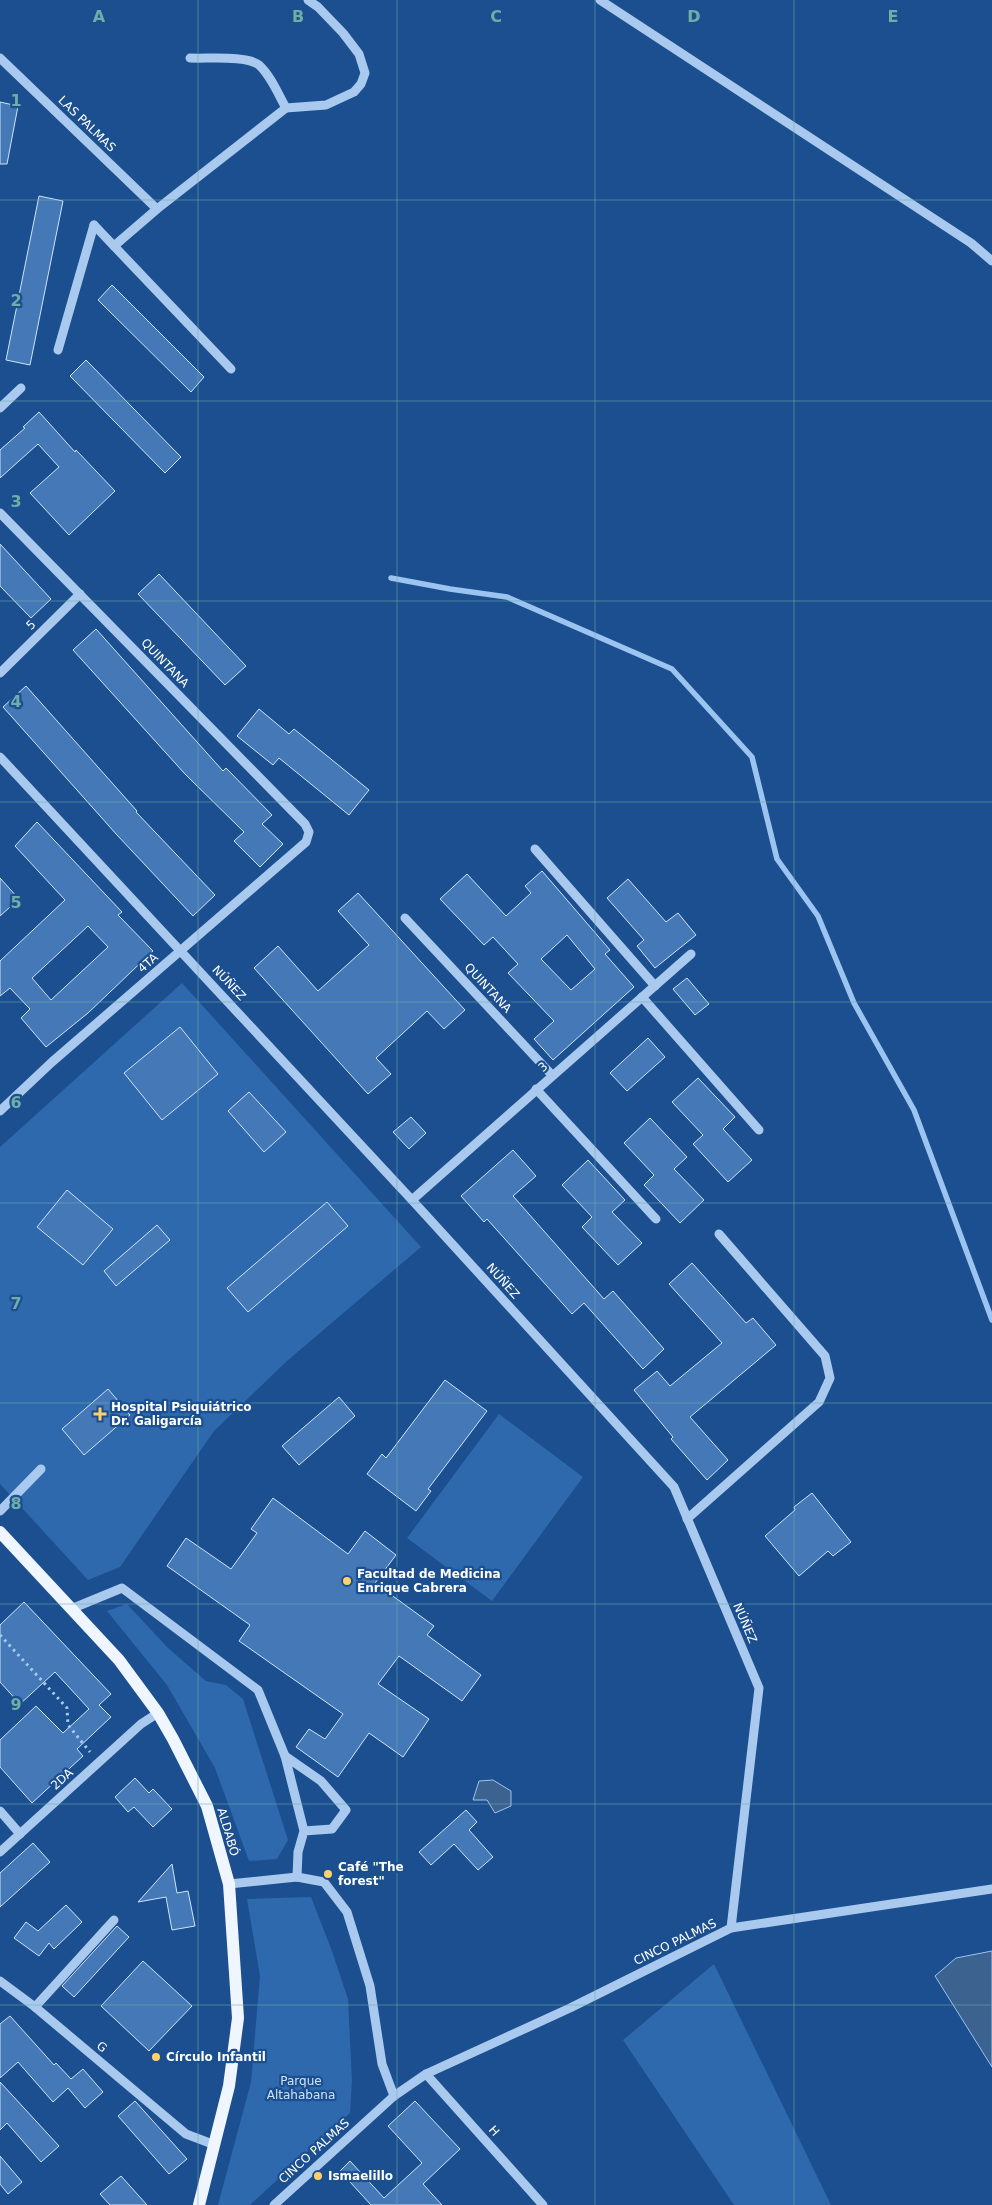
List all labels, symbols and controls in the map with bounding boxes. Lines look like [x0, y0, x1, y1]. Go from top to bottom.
text: A [93, 7, 106, 26]
text: B [292, 7, 304, 26]
text: C [490, 7, 502, 26]
text: D [687, 7, 701, 26]
text: E [888, 7, 898, 26]
text: 1 [10, 91, 22, 110]
street label: LAS PALMAS [55, 93, 119, 155]
text: 2 [10, 291, 22, 310]
text: 3 [10, 492, 22, 511]
street label: 5 [23, 617, 39, 633]
street label: QUINTANA [138, 636, 192, 691]
text: 4 [10, 692, 22, 711]
text: 5 [10, 893, 22, 912]
street label: 4TA [135, 950, 162, 976]
street label: QUINTANA [462, 960, 515, 1016]
street label: NÚÑEZ [209, 962, 249, 1003]
street label: 3 [536, 1059, 550, 1075]
text: 6 [10, 1093, 22, 1112]
street label: NÚÑEZ [484, 1260, 523, 1301]
text: 7 [10, 1294, 22, 1313]
place label: Hospital Psiquiátrico Dr. Galigarcía [111, 1400, 252, 1428]
marker: Hospital Psiquiátrico Dr. Galigarcía [93, 1407, 107, 1421]
text: 8 [10, 1494, 22, 1513]
place label: Facultad de Medicina Enrique Cabrera [357, 1567, 501, 1595]
marker: Facultad de Medicina Enrique Cabrera [341, 1575, 353, 1587]
street label: NÚÑEZ [730, 1600, 761, 1645]
text: 9 [10, 1695, 22, 1714]
street label: 2DA [48, 1765, 77, 1793]
street label: ALDABÓ [214, 1806, 243, 1858]
place label: Café "The forest" [338, 1860, 404, 1888]
marker: Café "The forest" [322, 1868, 334, 1880]
street label: CINCO PALMAS [631, 1916, 719, 1968]
street label: G [94, 2039, 110, 2055]
place label: Círculo Infantil [166, 2050, 266, 2064]
marker: Círculo Infantil [150, 2051, 162, 2063]
park label: Parque Altahabana [267, 2074, 335, 2102]
street label: CINCO PALMAS [276, 2116, 352, 2186]
street label: H [486, 2123, 502, 2139]
place label: Ismaelillo [328, 2169, 393, 2183]
marker: Ismaelillo [312, 2170, 324, 2182]

